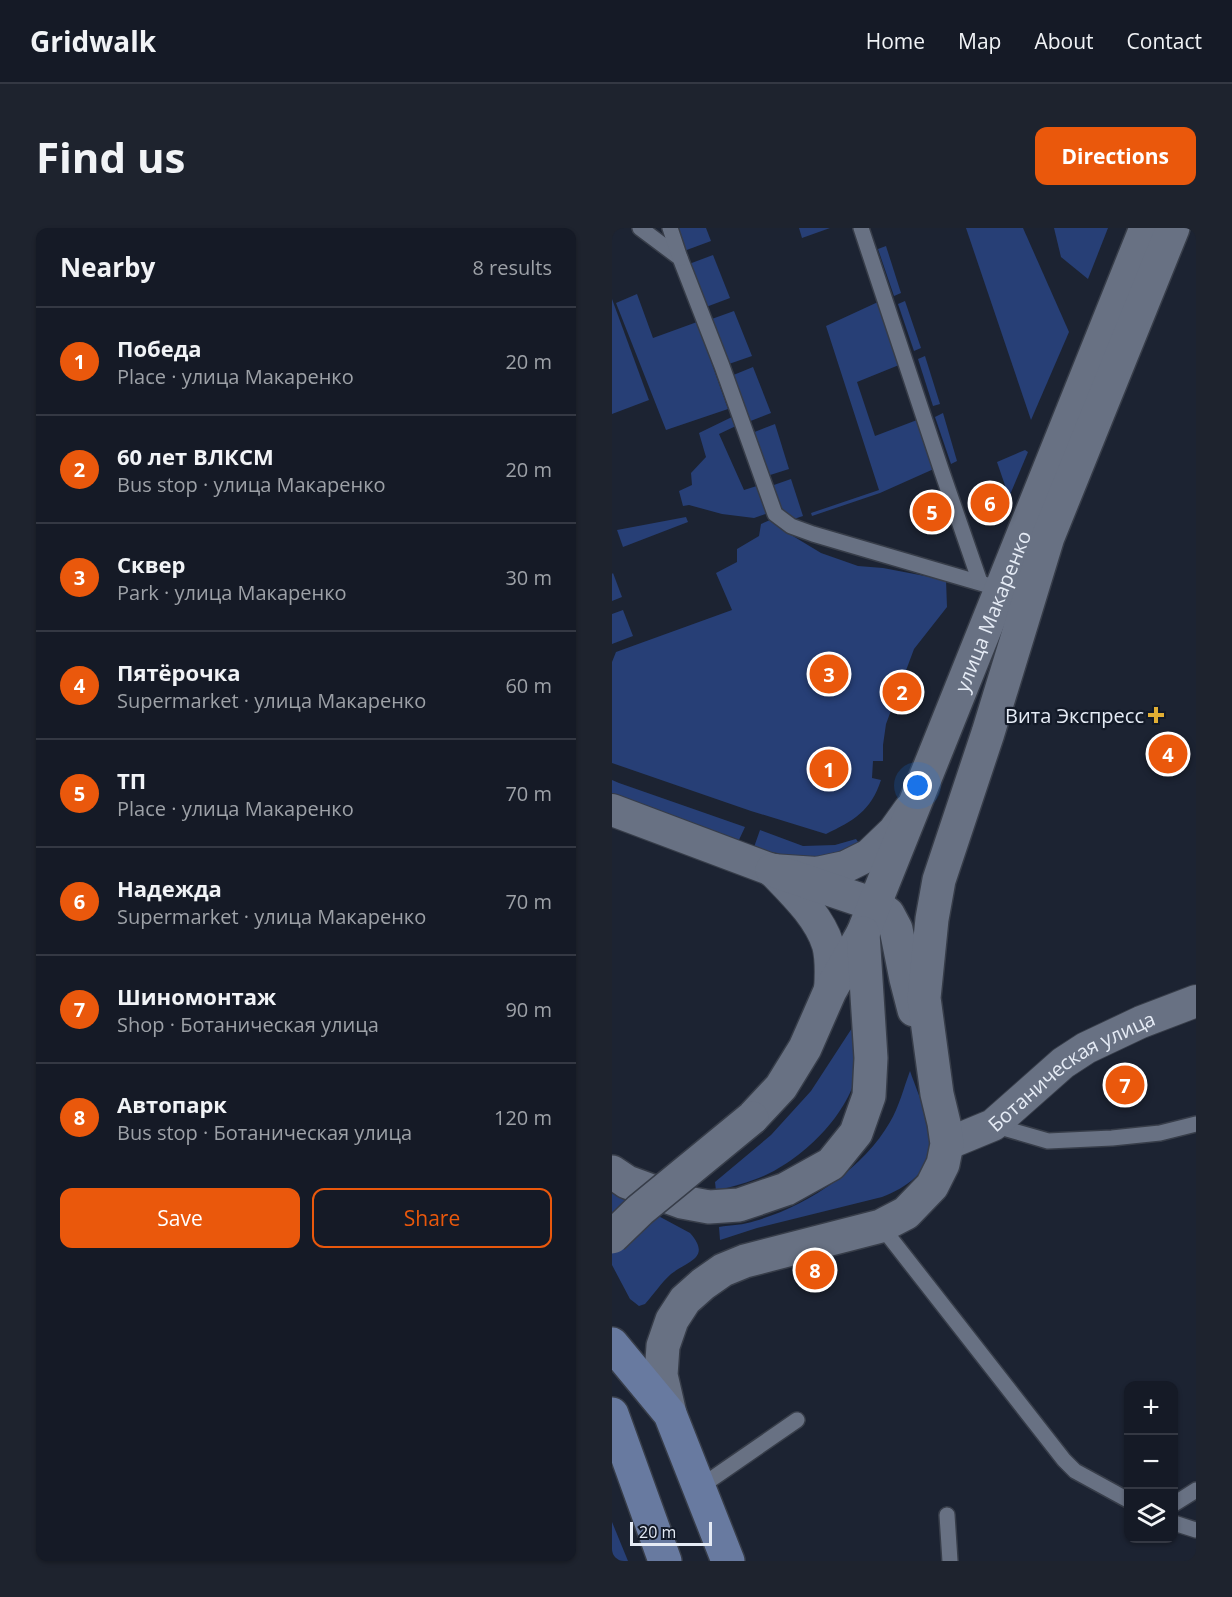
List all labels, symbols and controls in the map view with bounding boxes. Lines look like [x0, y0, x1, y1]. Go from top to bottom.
text: Gridwalk [30, 22, 156, 60]
text: Home [866, 27, 925, 55]
text: Map [958, 27, 1001, 55]
text: About [1034, 27, 1094, 55]
text: Contact [1127, 27, 1202, 55]
button: Directions [1035, 127, 1196, 185]
text: Find us [36, 128, 185, 185]
text: Nearby [60, 249, 155, 285]
text: 8 results [472, 254, 552, 281]
text: Победа [117, 333, 202, 363]
text: 1 [74, 348, 85, 375]
text: 20 m [505, 348, 552, 375]
text: Place · улица Макаренко [117, 363, 354, 390]
text: 60 лет ВЛКСМ [117, 441, 274, 471]
text: 2 [74, 456, 85, 483]
text: 20 m [505, 456, 552, 483]
text: Bus stop · улица Макаренко [117, 471, 386, 498]
pin: 6 [970, 480, 1010, 526]
pin: 5 [912, 490, 952, 534]
street label: улица Макаренко [948, 526, 1037, 696]
text: Сквер [117, 549, 185, 579]
text: 3 [74, 564, 85, 591]
text: 30 m [505, 564, 552, 591]
text: Park · улица Макаренко [117, 579, 347, 606]
pin: 3 [810, 652, 848, 696]
text: Пятёрочка [117, 657, 240, 687]
pin: 2 [882, 670, 922, 714]
text: 4 [74, 672, 85, 699]
text: 60 m [505, 672, 552, 699]
text: Supermarket · улица Макаренко [117, 687, 426, 714]
place label: Вита Экспресс [1005, 702, 1144, 729]
marker: Вита Экспресс [1149, 708, 1163, 722]
pin: 4 [1148, 732, 1188, 776]
pin: 1 [810, 746, 848, 792]
text: ТП [117, 765, 146, 795]
your location [903, 771, 932, 800]
text: 5 [74, 780, 85, 807]
text: 70 m [505, 780, 552, 807]
text: Place · улица Макаренко [117, 795, 354, 822]
text: Надежда [117, 873, 222, 903]
text: 6 [74, 888, 85, 915]
text: 70 m [505, 888, 552, 915]
text: Supermarket · улица Макаренко [117, 903, 426, 930]
text: Шиномонтаж [117, 981, 276, 1011]
text: 7 [74, 996, 85, 1023]
text: 90 m [505, 996, 552, 1023]
street label: Ботаническая улица [982, 1004, 1159, 1137]
text: Shop · Ботаническая улица [117, 1011, 379, 1038]
pin: 7 [1106, 1062, 1144, 1108]
text: Автопарк [117, 1089, 227, 1119]
text: 8 [74, 1104, 85, 1131]
text: 120 m [494, 1104, 552, 1131]
text: Bus stop · Ботаническая улица [117, 1119, 412, 1146]
button: Save [60, 1188, 300, 1248]
button: Share [312, 1188, 552, 1248]
pin: 8 [796, 1248, 834, 1292]
map controls [1124, 1381, 1178, 1543]
button: + [1124, 1381, 1178, 1435]
button: − [1124, 1435, 1178, 1489]
button: layers [1124, 1489, 1178, 1543]
scale bar [630, 1519, 712, 1546]
text: 20 m [639, 1521, 676, 1543]

